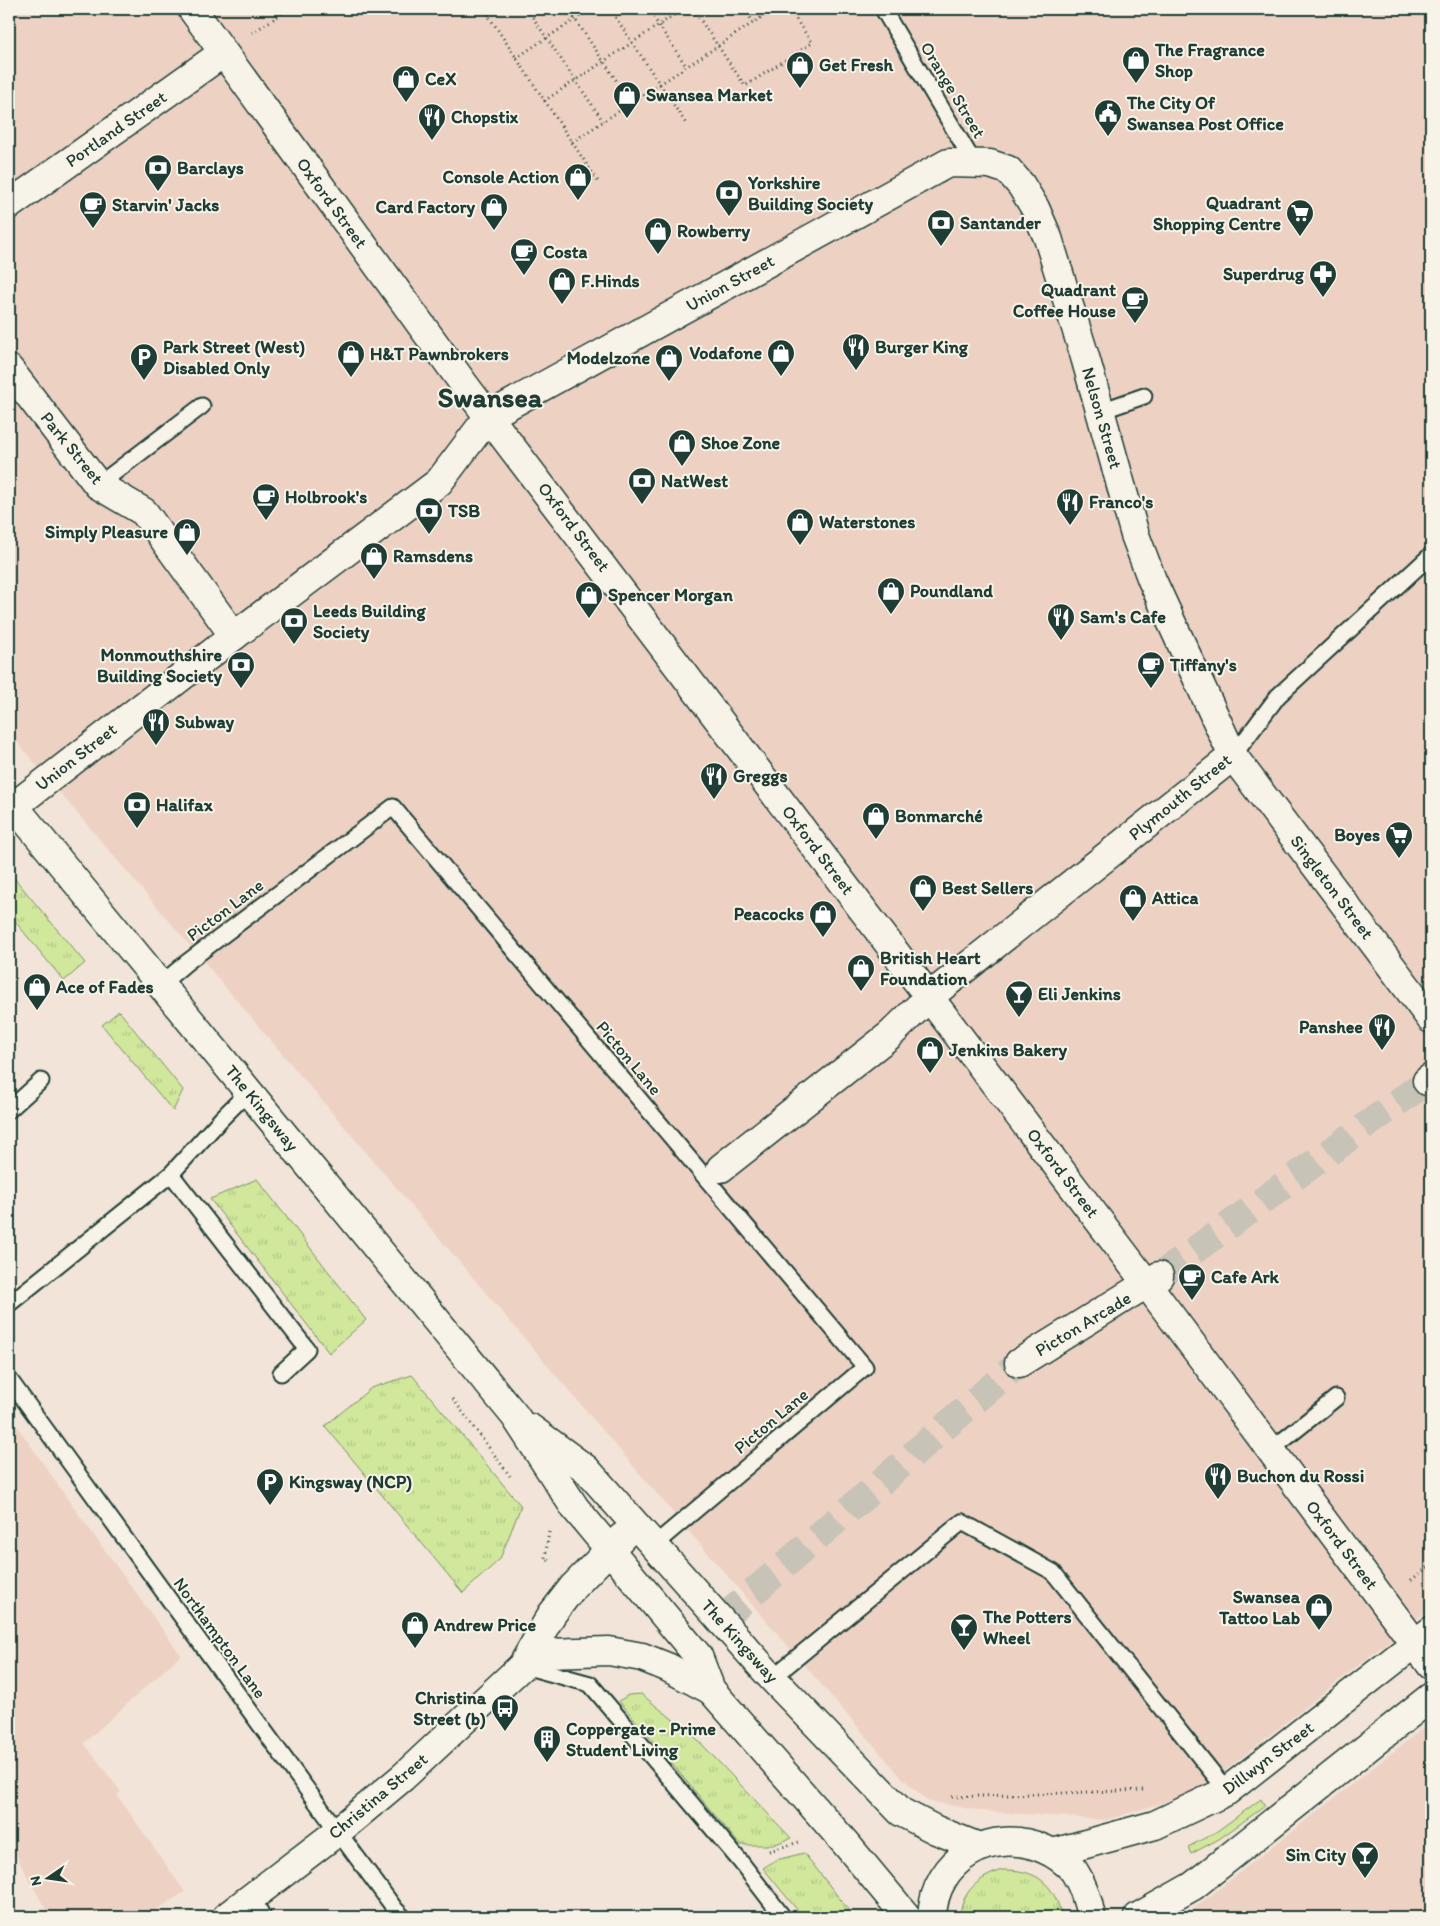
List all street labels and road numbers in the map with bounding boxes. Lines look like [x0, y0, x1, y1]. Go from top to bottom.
street label: Orange Street [916, 38, 991, 142]
street label: Portland Street [61, 86, 171, 172]
street label: Oxford Street [292, 153, 372, 253]
street label: Union Street [682, 250, 778, 316]
street label: Nelson Street [1077, 365, 1127, 472]
street label: Park Street [36, 407, 108, 489]
street label: Oxford Street [533, 478, 615, 576]
street label: Union Street [31, 718, 121, 796]
street label: Plymouth Street [1124, 749, 1236, 845]
street label: Oxford Street [777, 801, 859, 899]
street label: Singleton Street [1286, 830, 1379, 944]
street label: Picton Lane [182, 874, 268, 946]
street label: Picton Lane [591, 1016, 667, 1100]
street label: The Kingsway [220, 1060, 304, 1156]
street label: Oxford Street [1022, 1124, 1104, 1222]
street label: Picton Arcade [1031, 1287, 1135, 1361]
street label: Picton Lane [729, 1383, 813, 1459]
street label: Oxford Street [1301, 1496, 1383, 1594]
street label: Northampton Lane [169, 1573, 271, 1703]
street label: The Kingsway [697, 1595, 784, 1688]
street label: Dillwyn Street [1218, 1716, 1318, 1800]
street label: Christina Street [324, 1748, 432, 1844]

